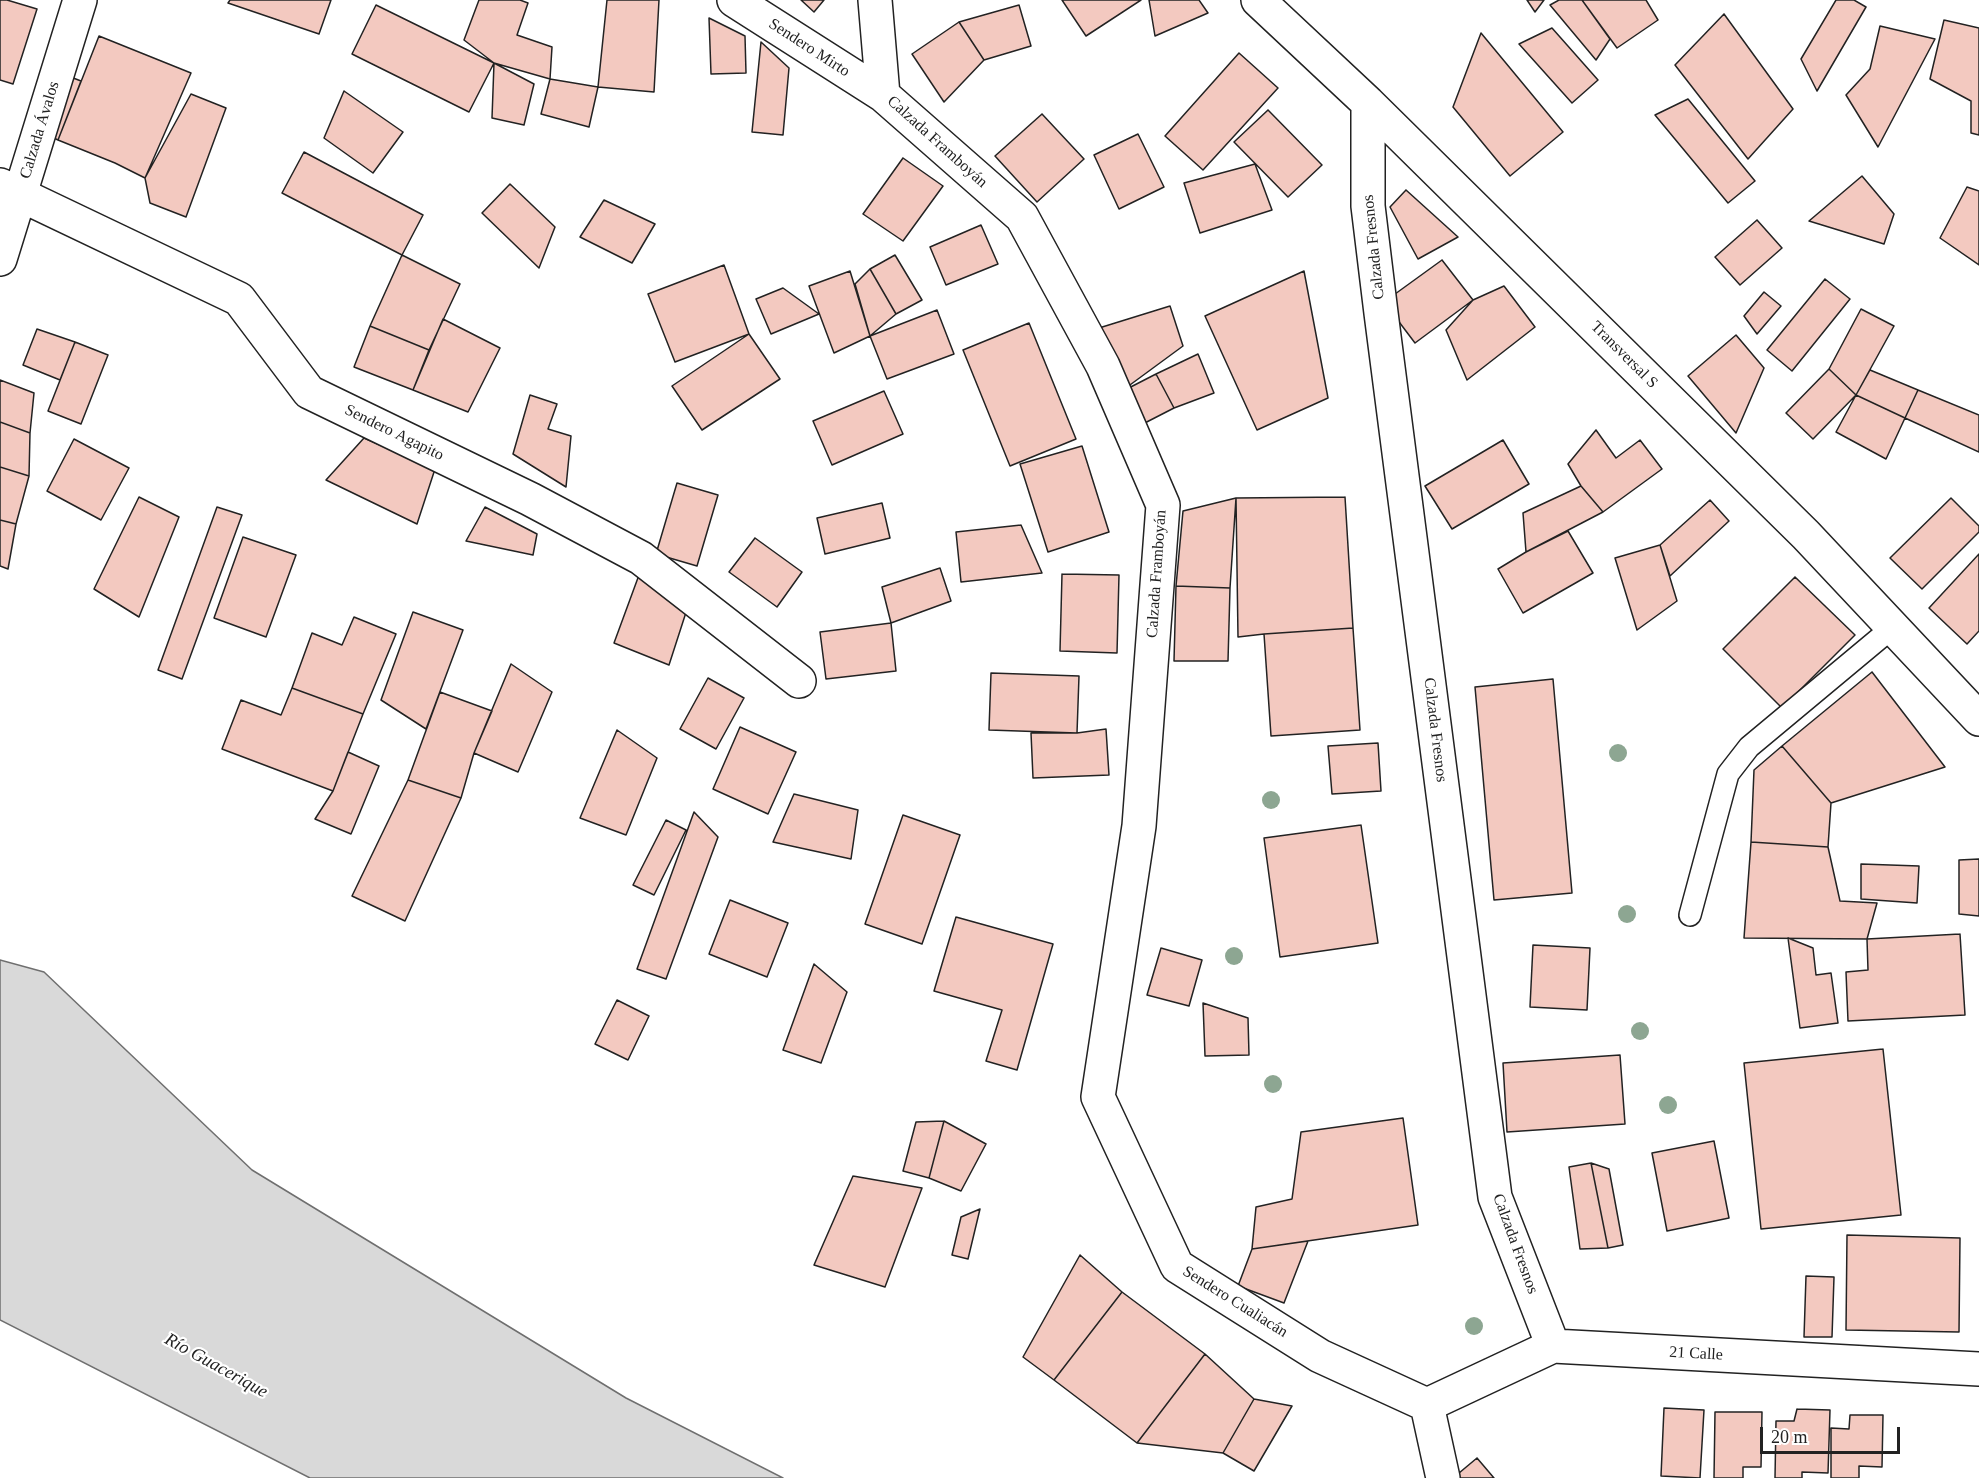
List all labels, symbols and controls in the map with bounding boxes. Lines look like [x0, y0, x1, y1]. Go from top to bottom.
street label: Sendero Mirto [765, 15, 853, 81]
street label: Calzada Ávalos [16, 79, 64, 181]
street label: Calzada Framboyán [883, 92, 991, 192]
street label: Calzada Fresnos [1359, 194, 1389, 300]
street label: Transversal S [1586, 317, 1662, 393]
street label: Sendero Agapito [341, 401, 447, 465]
street label: Calzada Framboyán [1143, 509, 1171, 639]
street label: Calzada Fresnos [1419, 677, 1451, 783]
street label: Calzada Fresnos [1488, 1191, 1542, 1297]
street label: Sendero Cualiacán [1179, 1262, 1291, 1342]
water label: Río Guacerique [161, 1329, 271, 1403]
street label: 21 Calle [1669, 1343, 1723, 1365]
scale bar [1763, 1415, 1902, 1453]
text: 20 m [1771, 1427, 1808, 1447]

